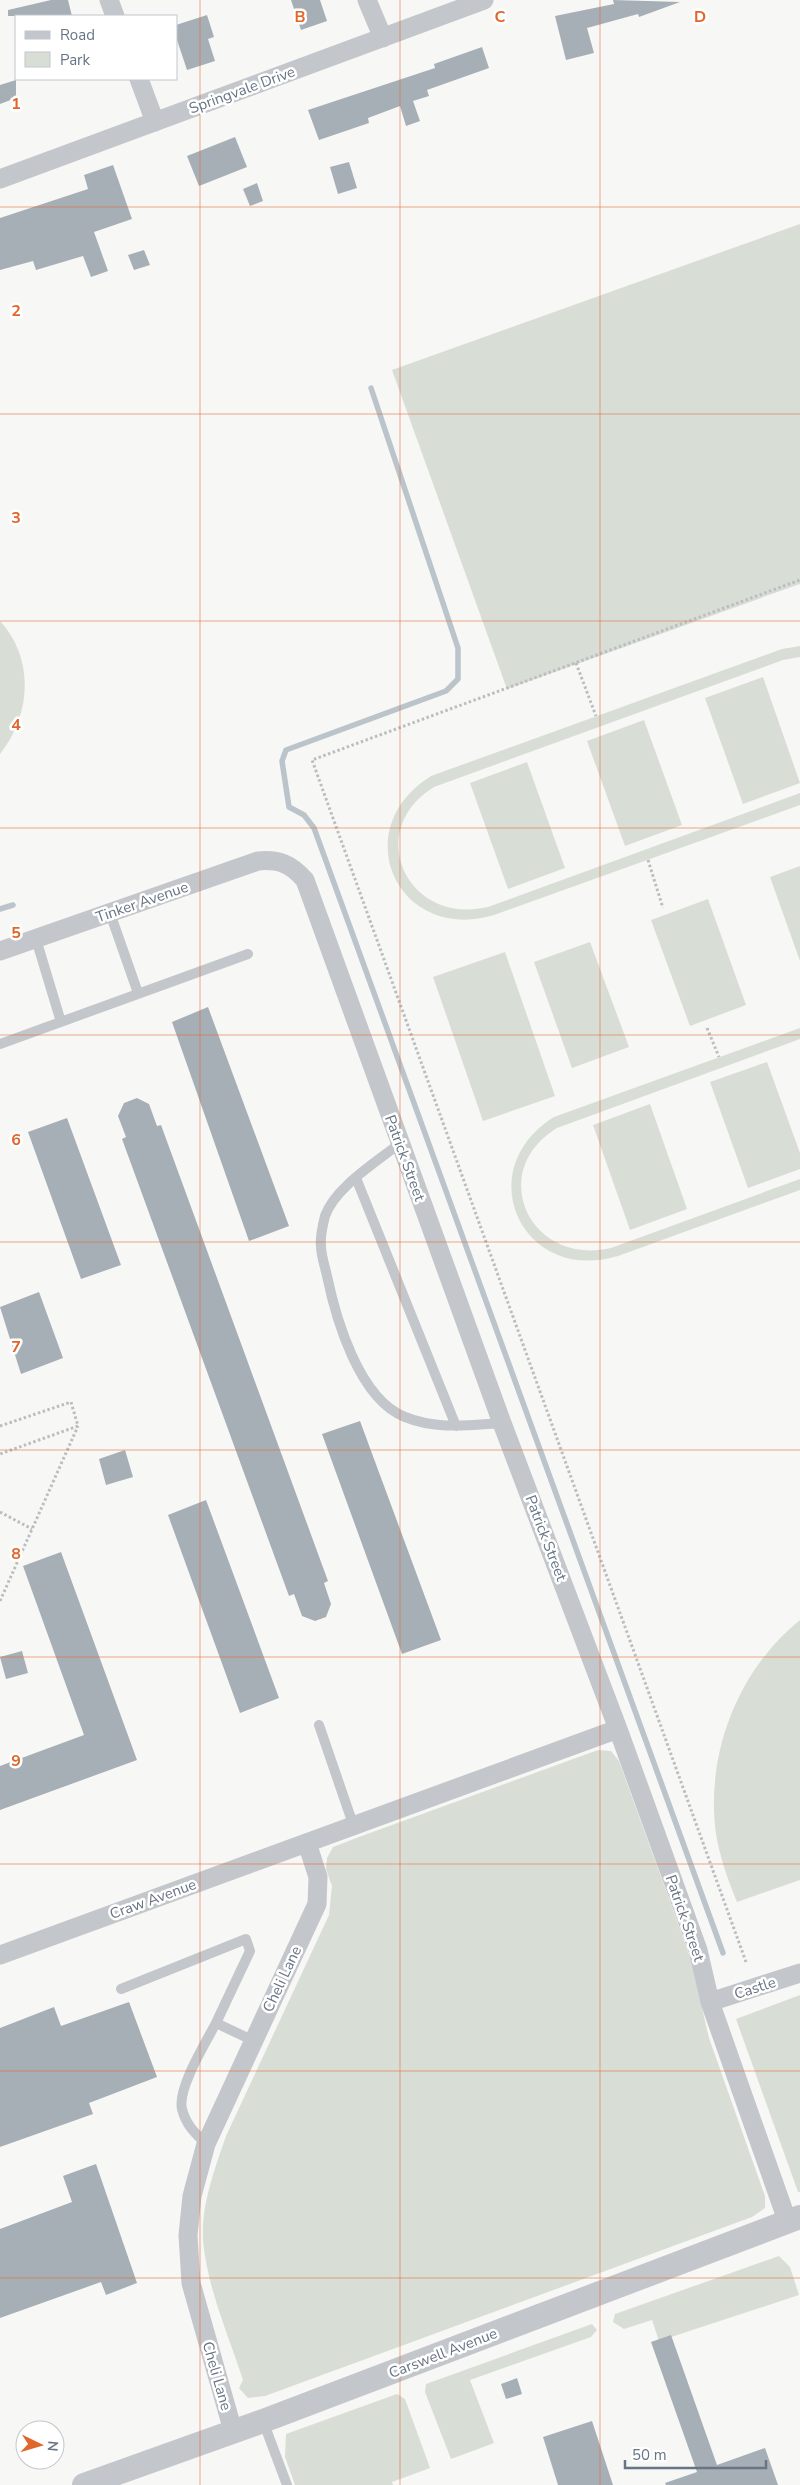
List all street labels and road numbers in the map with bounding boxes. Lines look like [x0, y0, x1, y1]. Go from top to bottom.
street label: Springvale Drive [186, 62, 298, 118]
street label: Tinker Avenue [93, 877, 191, 927]
street label: Patrick Street [380, 1112, 430, 1205]
street label: Patrick Street [520, 1492, 572, 1584]
street label: Patrick Street [661, 1872, 709, 1965]
street label: Craw Avenue [107, 1874, 199, 1924]
street label: Cheli Lane [258, 1943, 306, 2015]
street label: Castle [732, 1972, 778, 2004]
street label: Carswell Avenue [386, 2323, 500, 2383]
street label: Cheli Lane [198, 2339, 236, 2413]

